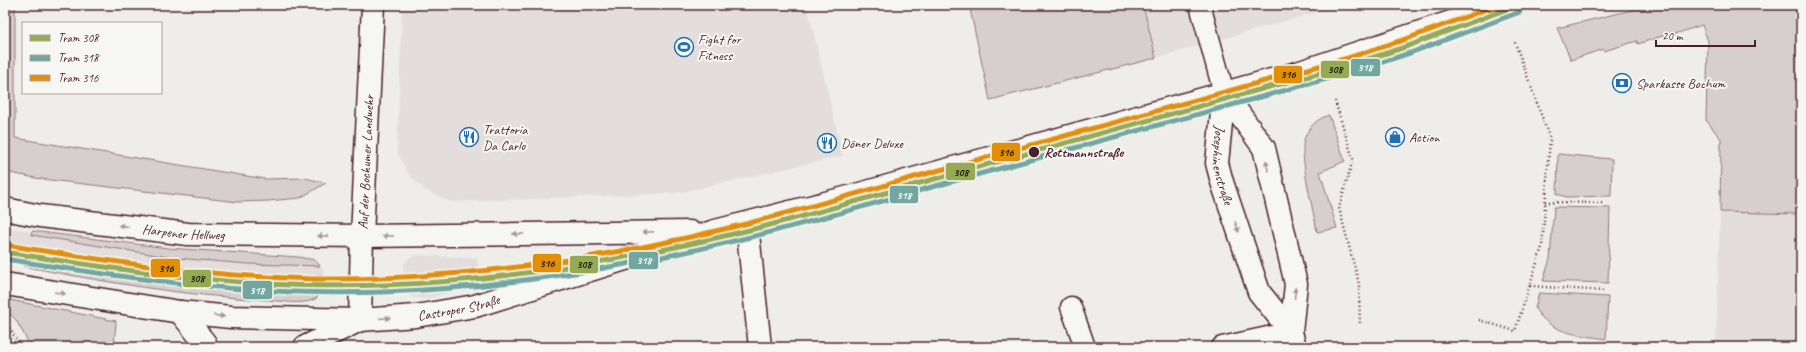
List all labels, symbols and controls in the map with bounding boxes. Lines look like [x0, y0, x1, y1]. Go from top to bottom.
legend [22, 22, 162, 94]
scale bar [1656, 22, 1755, 48]
text: 20 m [1662, 28, 1684, 44]
text: Tram 308 [58, 30, 100, 46]
place label: Fight for Fitness [698, 31, 741, 64]
sports icon: Fight for Fitness [673, 36, 695, 58]
text: Tram 318 [58, 50, 100, 66]
line badge: 318 [1350, 58, 1381, 77]
line badge: 308 [1320, 60, 1350, 79]
text: 318 [1358, 60, 1374, 74]
text: 308 [1328, 62, 1344, 76]
line badge: 316 [1273, 65, 1303, 84]
text: 316 [1280, 67, 1296, 81]
text: Tram 316 [58, 70, 99, 86]
bank icon: Sparkasse Bochum [1611, 72, 1633, 94]
place label: Sparkasse Bochum [1636, 75, 1727, 92]
street label: Auf der Bochumer Landwehr [354, 94, 378, 230]
place label: Trattoria Da Carlo [483, 121, 528, 154]
street label: Josephinenstraße [1208, 124, 1237, 208]
restaurant icon: Trattoria Da Carlo [458, 126, 480, 148]
shop icon: Action [1384, 126, 1406, 148]
place label: Action [1409, 129, 1440, 146]
restaurant icon: Döner Deluxe [816, 132, 838, 154]
place label: Döner Deluxe [841, 135, 904, 152]
line badge: 316 [991, 142, 1021, 162]
place label: Rottmannstraße [1044, 144, 1124, 161]
text: 316 [998, 145, 1014, 159]
marker: Rottmannstraße [1027, 145, 1041, 159]
one-way arrow [1264, 160, 1270, 173]
line badge: 308 [945, 162, 976, 181]
text: 308 [954, 165, 970, 179]
line badge: 318 [889, 185, 919, 204]
text: 318 [897, 188, 913, 202]
street label: Harpener Hellweg [141, 221, 225, 243]
one-way arrow [1235, 221, 1241, 233]
one-way arrow [118, 223, 130, 229]
one-way arrow [642, 229, 654, 236]
one-way arrow [511, 231, 524, 237]
one-way arrow [316, 233, 329, 239]
one-way arrow [381, 233, 394, 239]
line badge: 318 [628, 251, 659, 270]
line badge: 316 [532, 253, 562, 273]
text: 318 [637, 253, 653, 267]
line badge: 308 [569, 255, 599, 274]
text: 316 [539, 256, 555, 270]
text: 308 [577, 257, 593, 271]
line badge: 316 [150, 258, 181, 278]
text: 316 [158, 261, 174, 275]
line badge: 308 [182, 269, 212, 288]
text: 308 [190, 271, 206, 285]
line badge: 318 [242, 280, 273, 300]
text: 318 [250, 283, 266, 297]
one-way arrow [1292, 287, 1298, 299]
one-way arrow [54, 290, 66, 296]
street label: Castroper Straße [416, 290, 503, 325]
one-way arrow [213, 313, 225, 319]
one-way arrow [379, 315, 391, 322]

